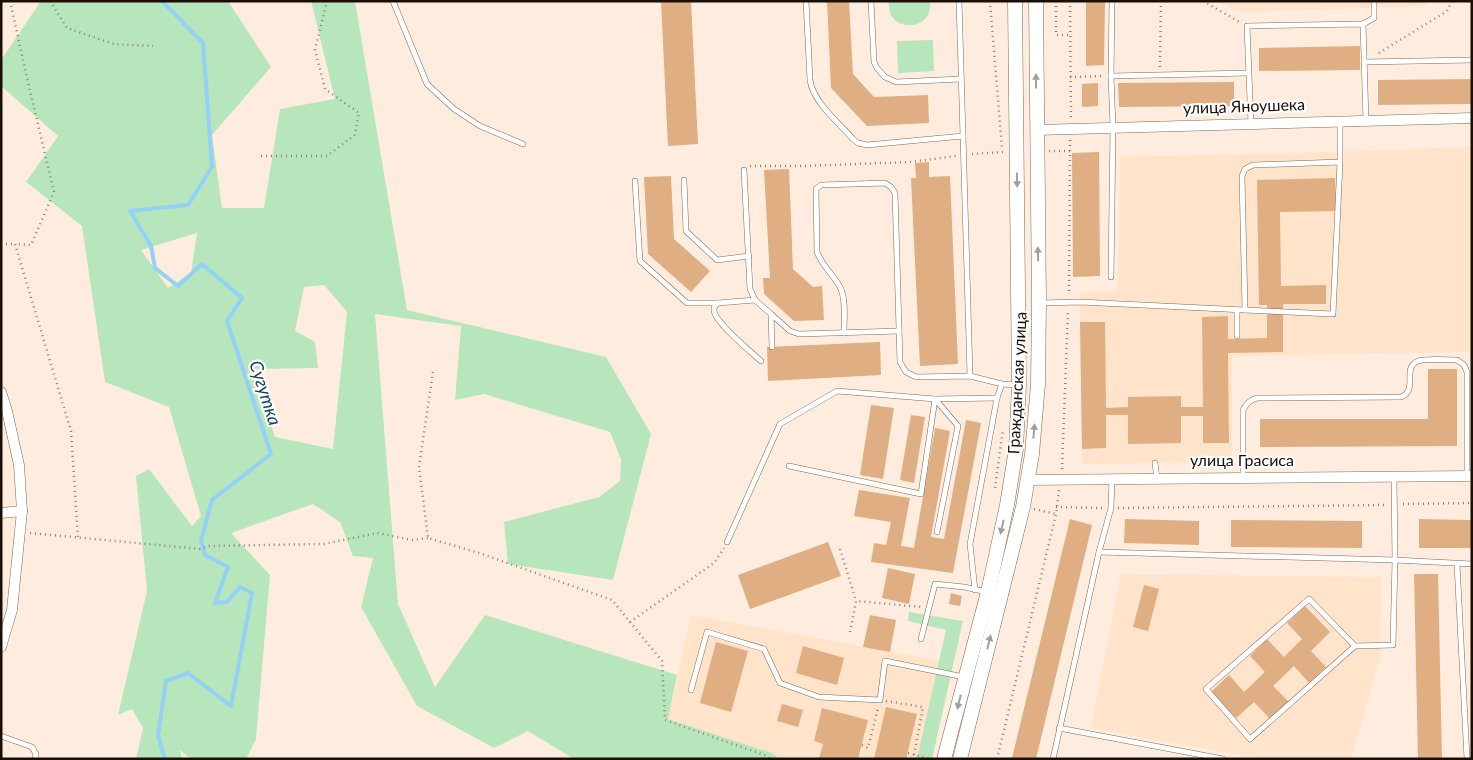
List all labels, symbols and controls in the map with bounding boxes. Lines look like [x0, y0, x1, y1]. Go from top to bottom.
one-way arrow [1032, 73, 1040, 89]
street label: улица Яноушека [1183, 94, 1305, 117]
one-way arrow [1014, 172, 1022, 188]
one-way arrow [1034, 246, 1042, 262]
street label: Гражданская улица [1003, 311, 1030, 455]
water label: Сугутка [245, 357, 287, 428]
one-way arrow [1030, 423, 1038, 439]
street label: улица Грасиса [1190, 450, 1294, 469]
one-way arrow [998, 520, 1006, 535]
one-way arrow [985, 635, 993, 650]
one-way arrow [955, 694, 963, 709]

